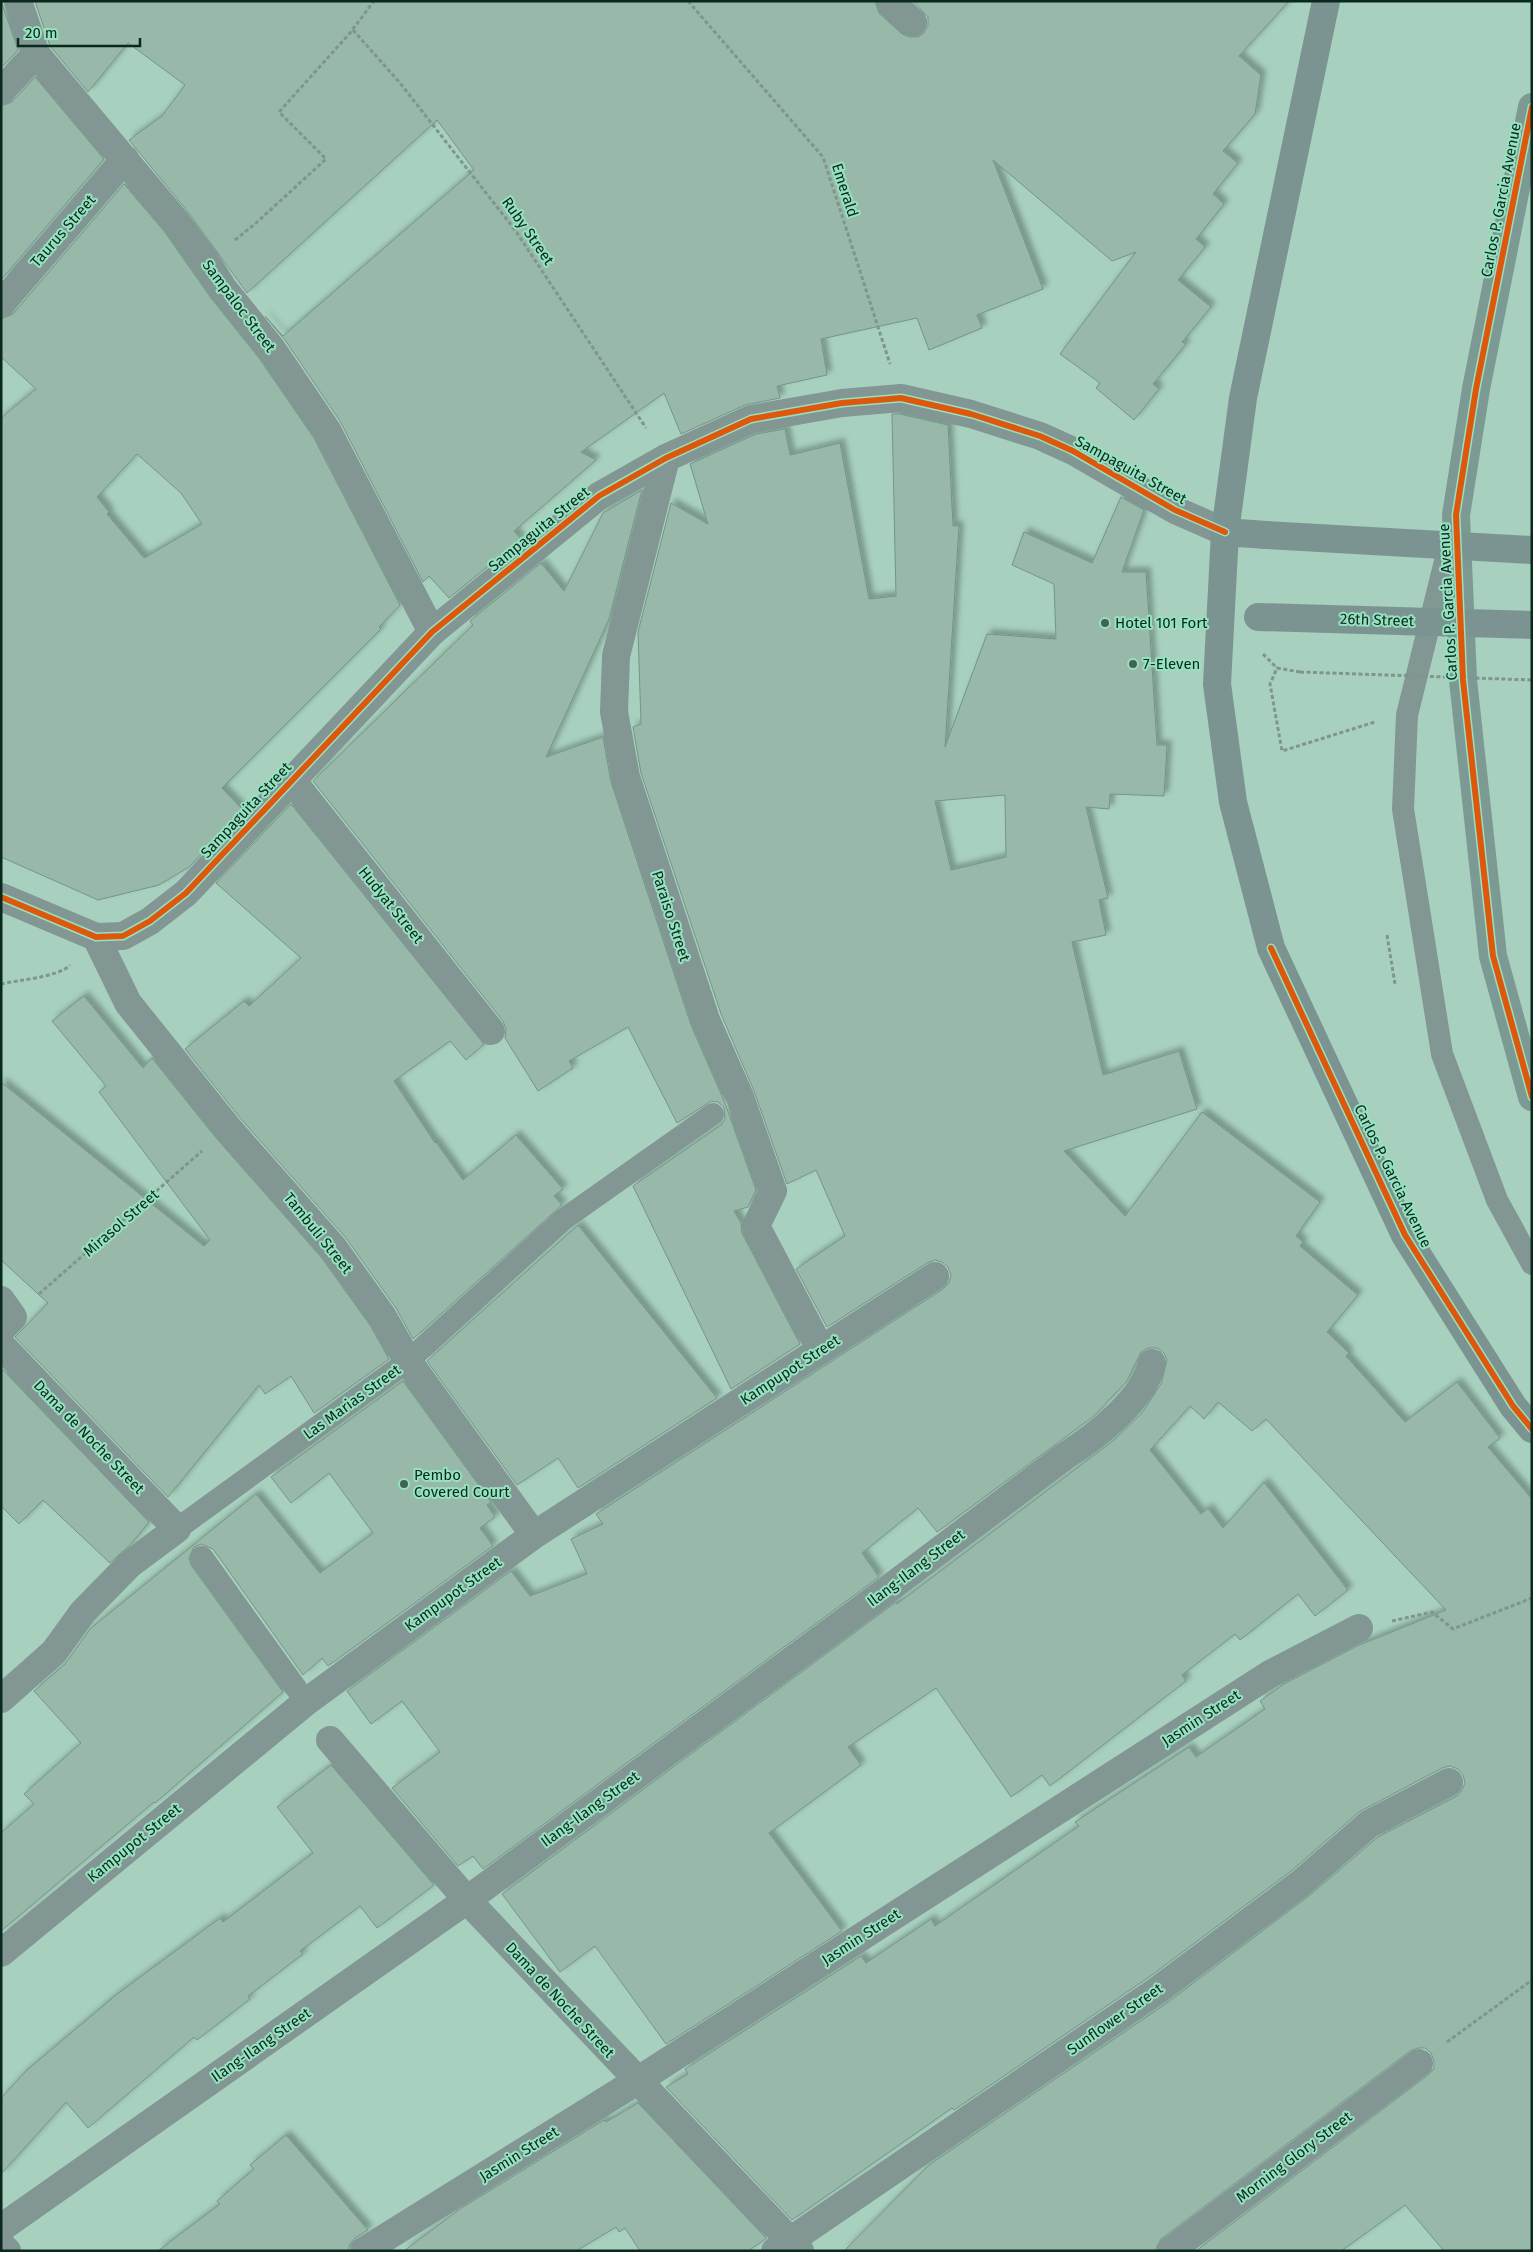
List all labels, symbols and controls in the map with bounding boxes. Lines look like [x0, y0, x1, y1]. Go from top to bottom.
scale bar [18, 15, 140, 47]
text: 20 m [25, 24, 58, 42]
street label: Carlos P. Garcia Avenue [1477, 121, 1525, 279]
street label: Emerald [828, 161, 862, 219]
street label: Taurus Street [27, 191, 100, 271]
street label: Ruby Street [498, 194, 558, 269]
street label: Sampaloc Street [198, 256, 280, 356]
street label: Sampaguita Street [1072, 432, 1190, 508]
street label: Sampaguita Street [485, 482, 594, 575]
street label: Carlos P. Garcia Avenue [1435, 523, 1461, 681]
street label: 26th Street [1340, 610, 1415, 630]
place label: Hotel 101 Fort [1115, 614, 1208, 632]
marker: Hotel 101 Fort [1099, 617, 1111, 629]
place label: 7-Eleven [1143, 655, 1200, 673]
marker: 7-Eleven [1127, 658, 1139, 670]
street label: Sampaguita Street [197, 758, 296, 862]
street label: Hudyat Street [355, 863, 428, 947]
street label: Paraiso Street [648, 868, 694, 964]
street label: Carlos P. Garcia Avenue [1350, 1101, 1436, 1251]
street label: Mirasol Street [80, 1185, 163, 1261]
street label: Tambuli Street [280, 1189, 356, 1278]
street label: Kampupot Street [737, 1331, 844, 1409]
street label: Las Marias Street [300, 1360, 405, 1443]
street label: Dama de Noche Street [30, 1376, 149, 1498]
place label: Pembo Covered Court [414, 1466, 510, 1501]
marker: Pembo Covered Court [398, 1478, 410, 1490]
street label: Ilang-Ilang Street [864, 1525, 969, 1611]
street label: Kampupot Street [401, 1553, 505, 1635]
street label: Jasmin Street [1158, 1686, 1244, 1750]
street label: Ilang-Ilang Street [537, 1767, 643, 1851]
street label: Kampupot Street [84, 1799, 185, 1886]
street label: Jasmin Street [818, 1905, 904, 1969]
street label: Dama de Noche Street [502, 1938, 619, 2062]
street label: Sunflower Street [1064, 1979, 1167, 2059]
street label: Ilang-Ilang Street [208, 2004, 315, 2086]
street label: Morning Glory Street [1233, 2107, 1356, 2206]
street label: Jasmin Street [476, 2122, 562, 2186]

